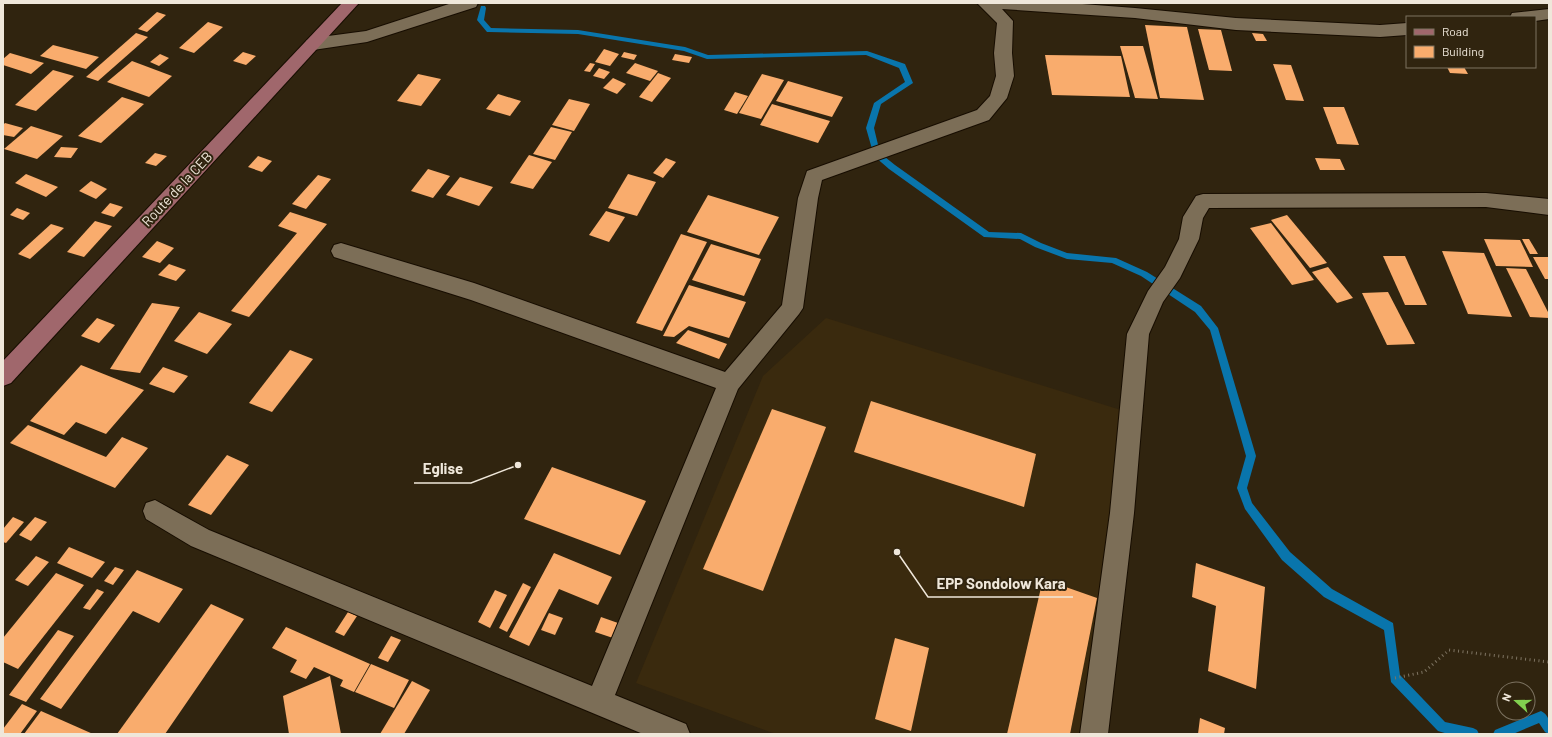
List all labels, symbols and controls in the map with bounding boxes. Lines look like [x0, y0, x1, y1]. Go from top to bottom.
legend [1406, 16, 1536, 68]
text: Road [1442, 24, 1469, 38]
text: Building [1442, 44, 1484, 58]
street label: Route de la CEB [138, 148, 215, 229]
callout: Eglise [414, 456, 471, 483]
text: Eglise [423, 459, 463, 477]
callout: EPP Sondolow Kara [928, 570, 1073, 597]
text: EPP Sondolow Kara [936, 574, 1066, 592]
north arrow [1496, 681, 1536, 721]
text: N [1499, 691, 1514, 703]

